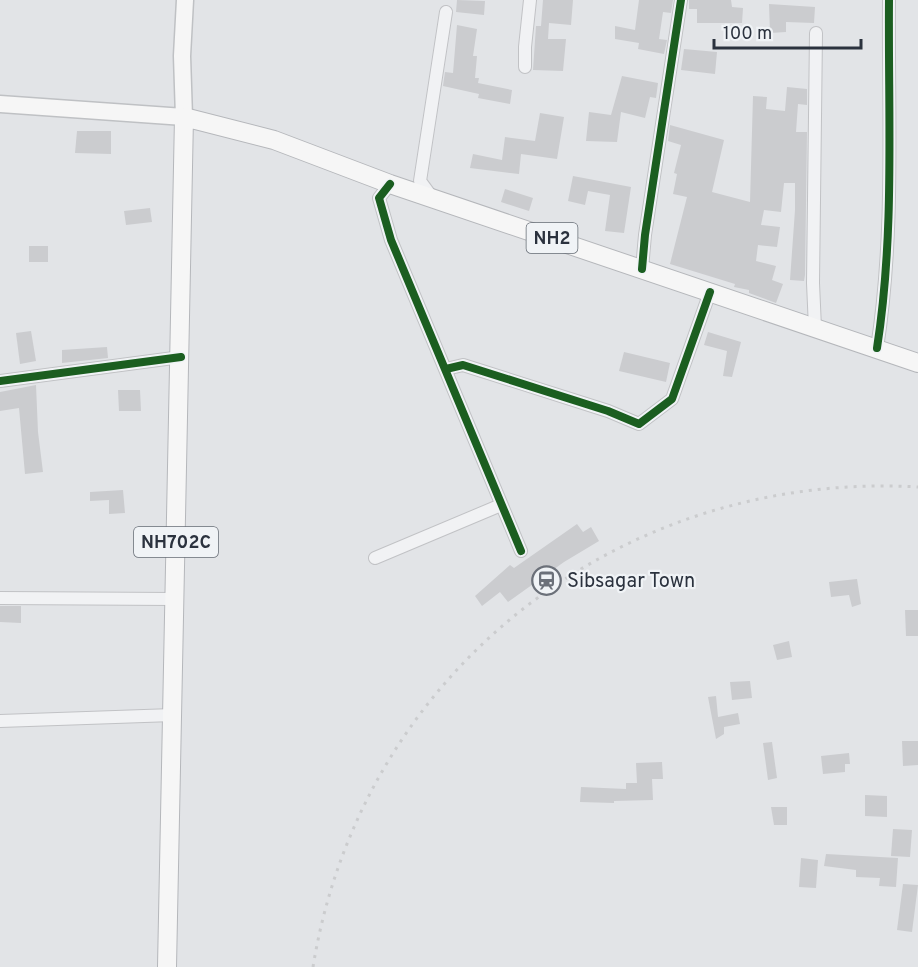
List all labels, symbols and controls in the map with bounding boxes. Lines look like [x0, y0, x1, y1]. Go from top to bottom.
scale bar [714, 12, 861, 50]
text: 100 m [723, 23, 772, 46]
road number: NH2 [526, 223, 578, 253]
road number: NH702C [134, 527, 218, 557]
station icon: Sibsagar Town [530, 564, 562, 596]
place label: Sibsagar Town [567, 569, 695, 595]

